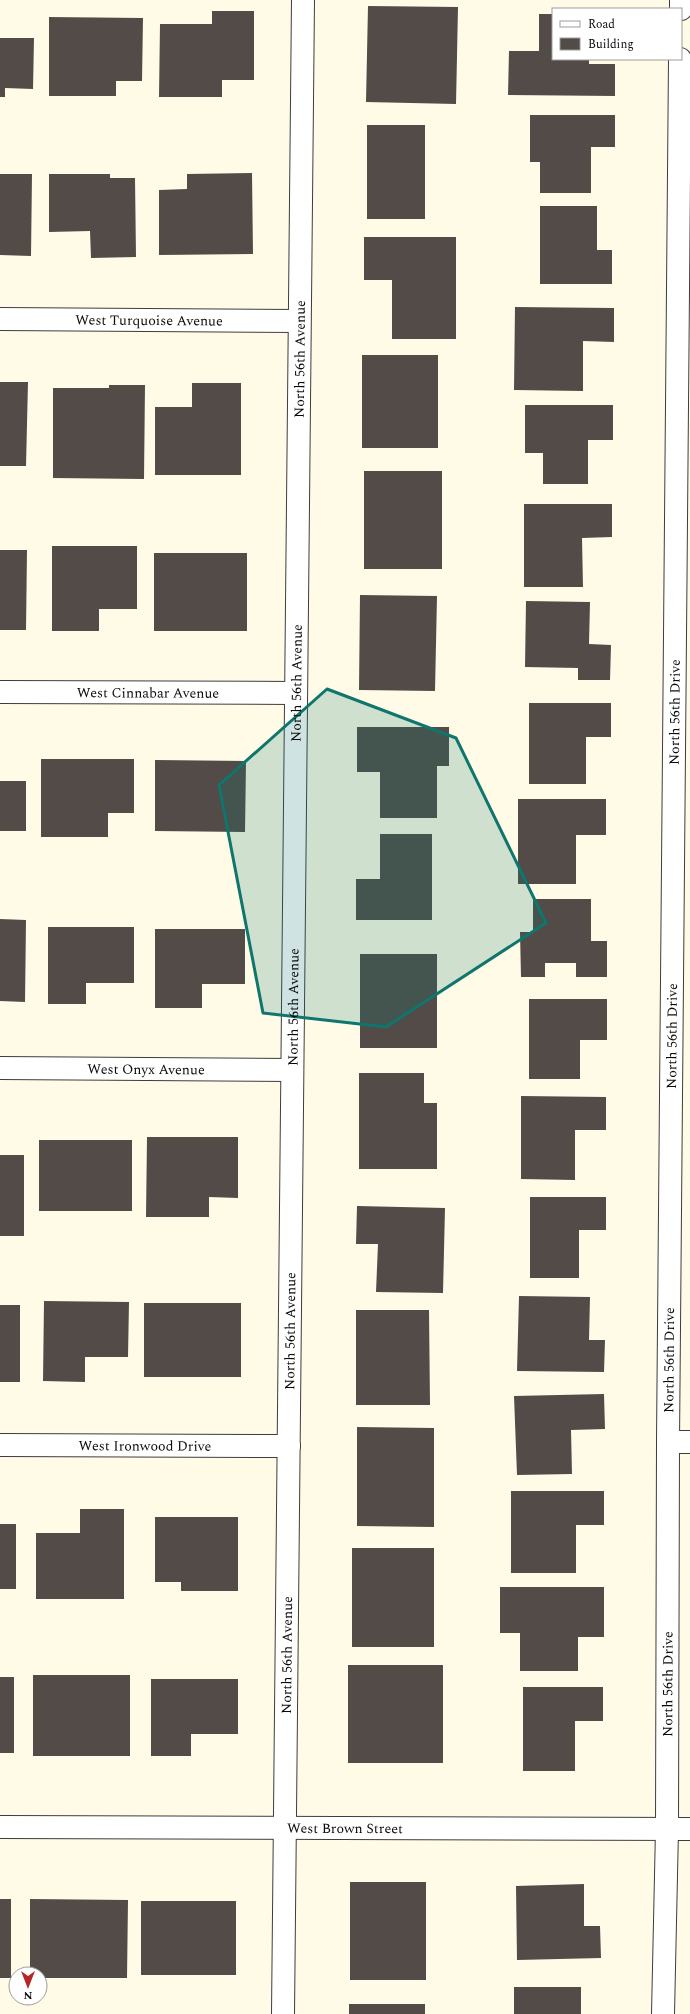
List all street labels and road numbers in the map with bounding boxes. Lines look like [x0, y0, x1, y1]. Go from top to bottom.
street label: North 56th Avenue [288, 300, 311, 418]
street label: West Turquoise Avenue [75, 309, 223, 331]
street label: North 56th Avenue [285, 624, 307, 742]
street label: North 56th Drive [663, 659, 685, 765]
street label: West Cinnabar Avenue [77, 682, 219, 703]
street label: North 56th Avenue [282, 948, 304, 1066]
street label: North 56th Drive [661, 983, 682, 1089]
street label: West Onyx Avenue [87, 1058, 205, 1080]
street label: North 56th Avenue [279, 1272, 301, 1390]
street label: North 56th Drive [658, 1307, 680, 1413]
street label: West Ironwood Drive [79, 1435, 212, 1456]
street label: North 56th Avenue [275, 1596, 298, 1714]
street label: North 56th Drive [657, 1631, 678, 1737]
street label: West Brown Street [287, 1817, 403, 1839]

